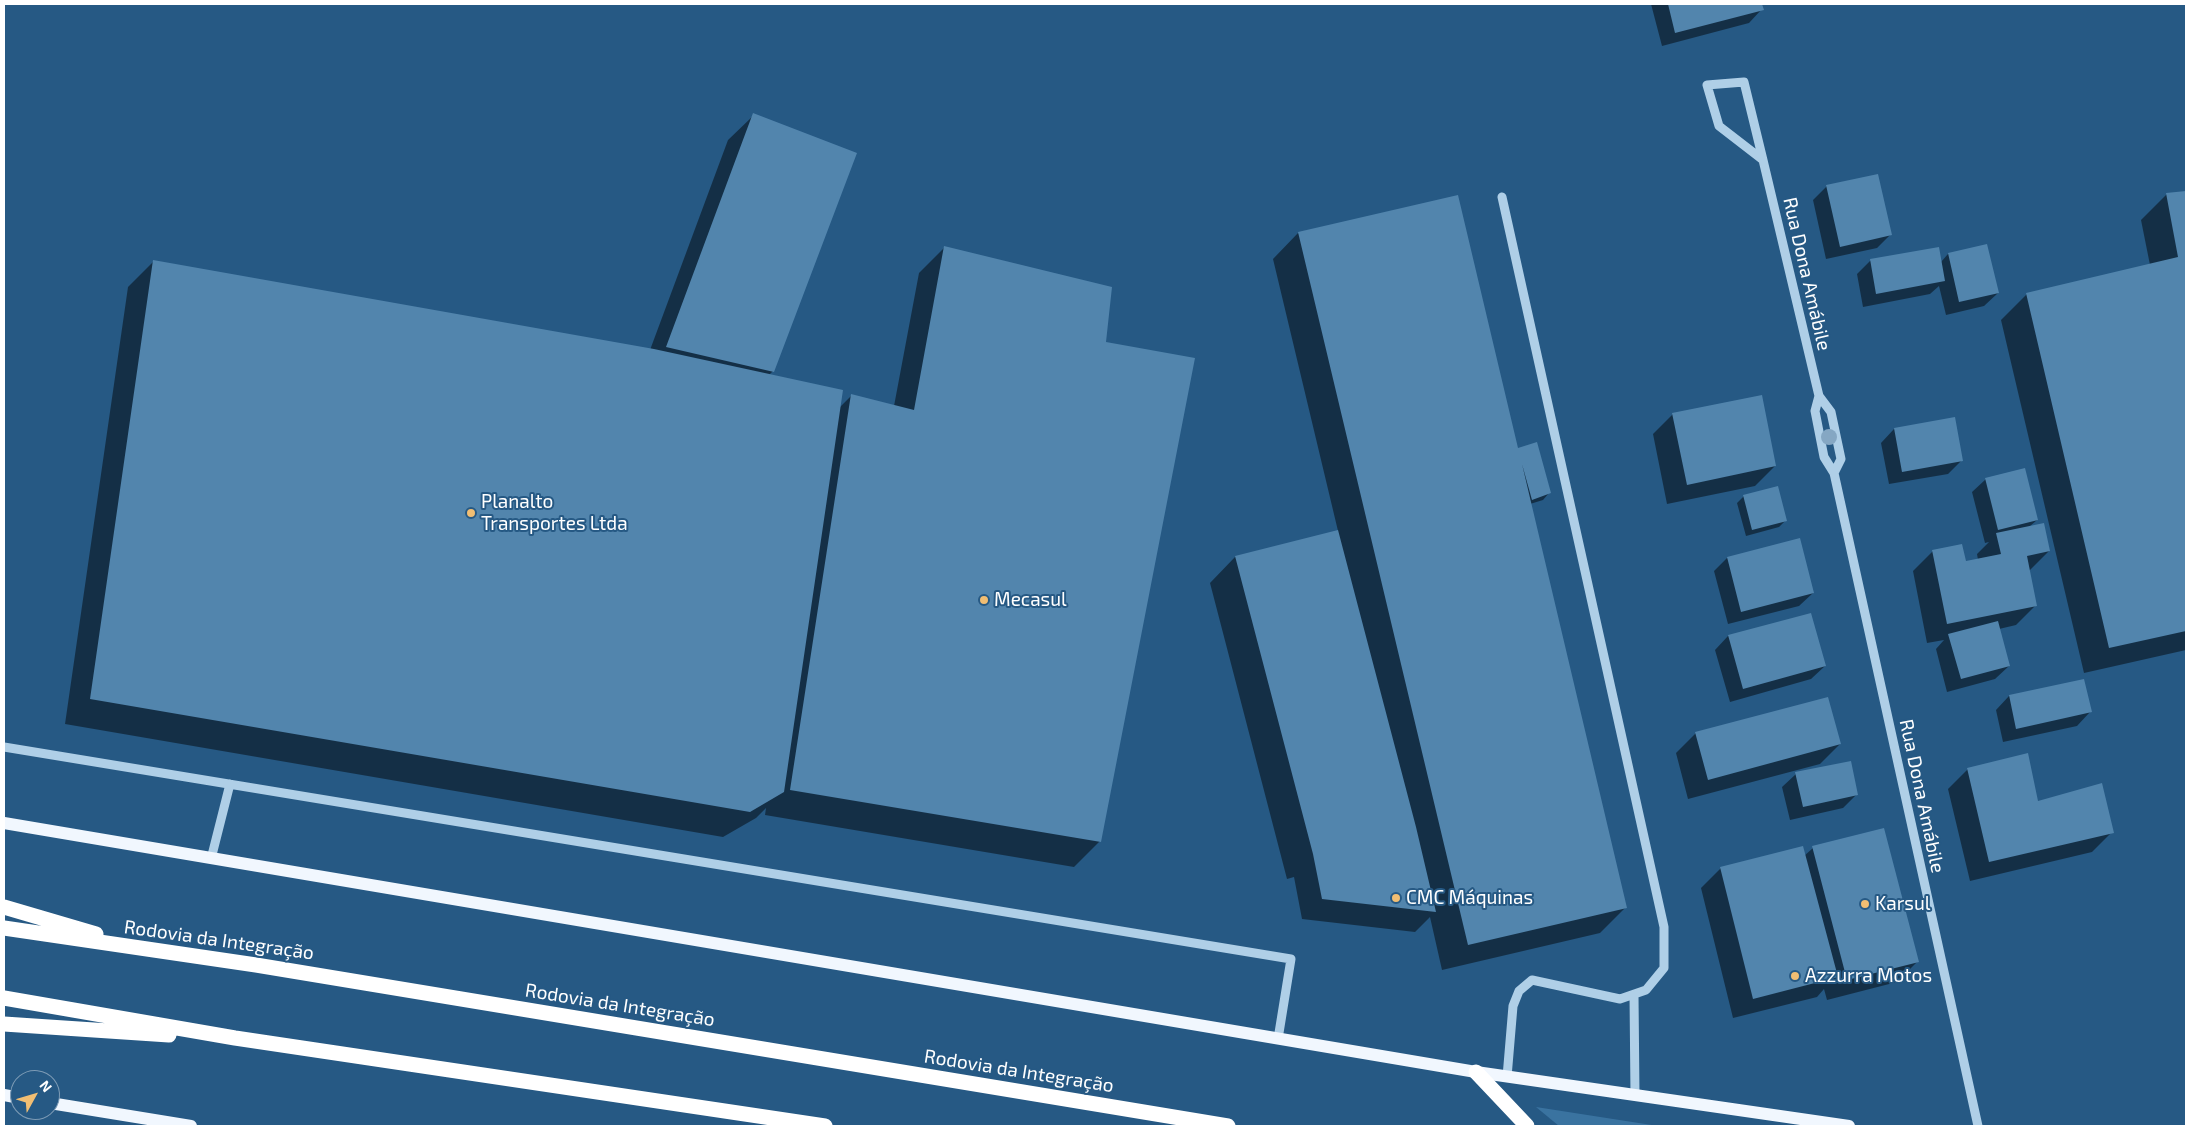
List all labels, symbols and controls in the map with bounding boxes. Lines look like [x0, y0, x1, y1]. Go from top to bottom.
street label: Rua Dona Amábile [1778, 195, 1836, 353]
place label: Planalto Transportes Ltda [481, 491, 628, 535]
marker: Planalto Transportes Ltda [465, 507, 477, 519]
place label: Mecasul [994, 589, 1067, 611]
marker: Mecasul [978, 594, 990, 606]
street label: Rua Dona Amábile [1895, 717, 1949, 875]
place label: CMC Máquinas [1406, 887, 1533, 909]
marker: CMC Máquinas [1390, 892, 1402, 904]
place label: Karsul [1875, 893, 1930, 915]
marker: Karsul [1859, 898, 1871, 910]
street label: Rodovia da Integração [123, 915, 315, 965]
place label: Azzurra Motos [1805, 965, 1932, 987]
marker: Azzurra Motos [1789, 970, 1801, 982]
street label: Rodovia da Integração [524, 979, 716, 1031]
street label: Rodovia da Integração [923, 1045, 1115, 1097]
north arrow [10, 1070, 60, 1120]
text: N [36, 1077, 56, 1095]

